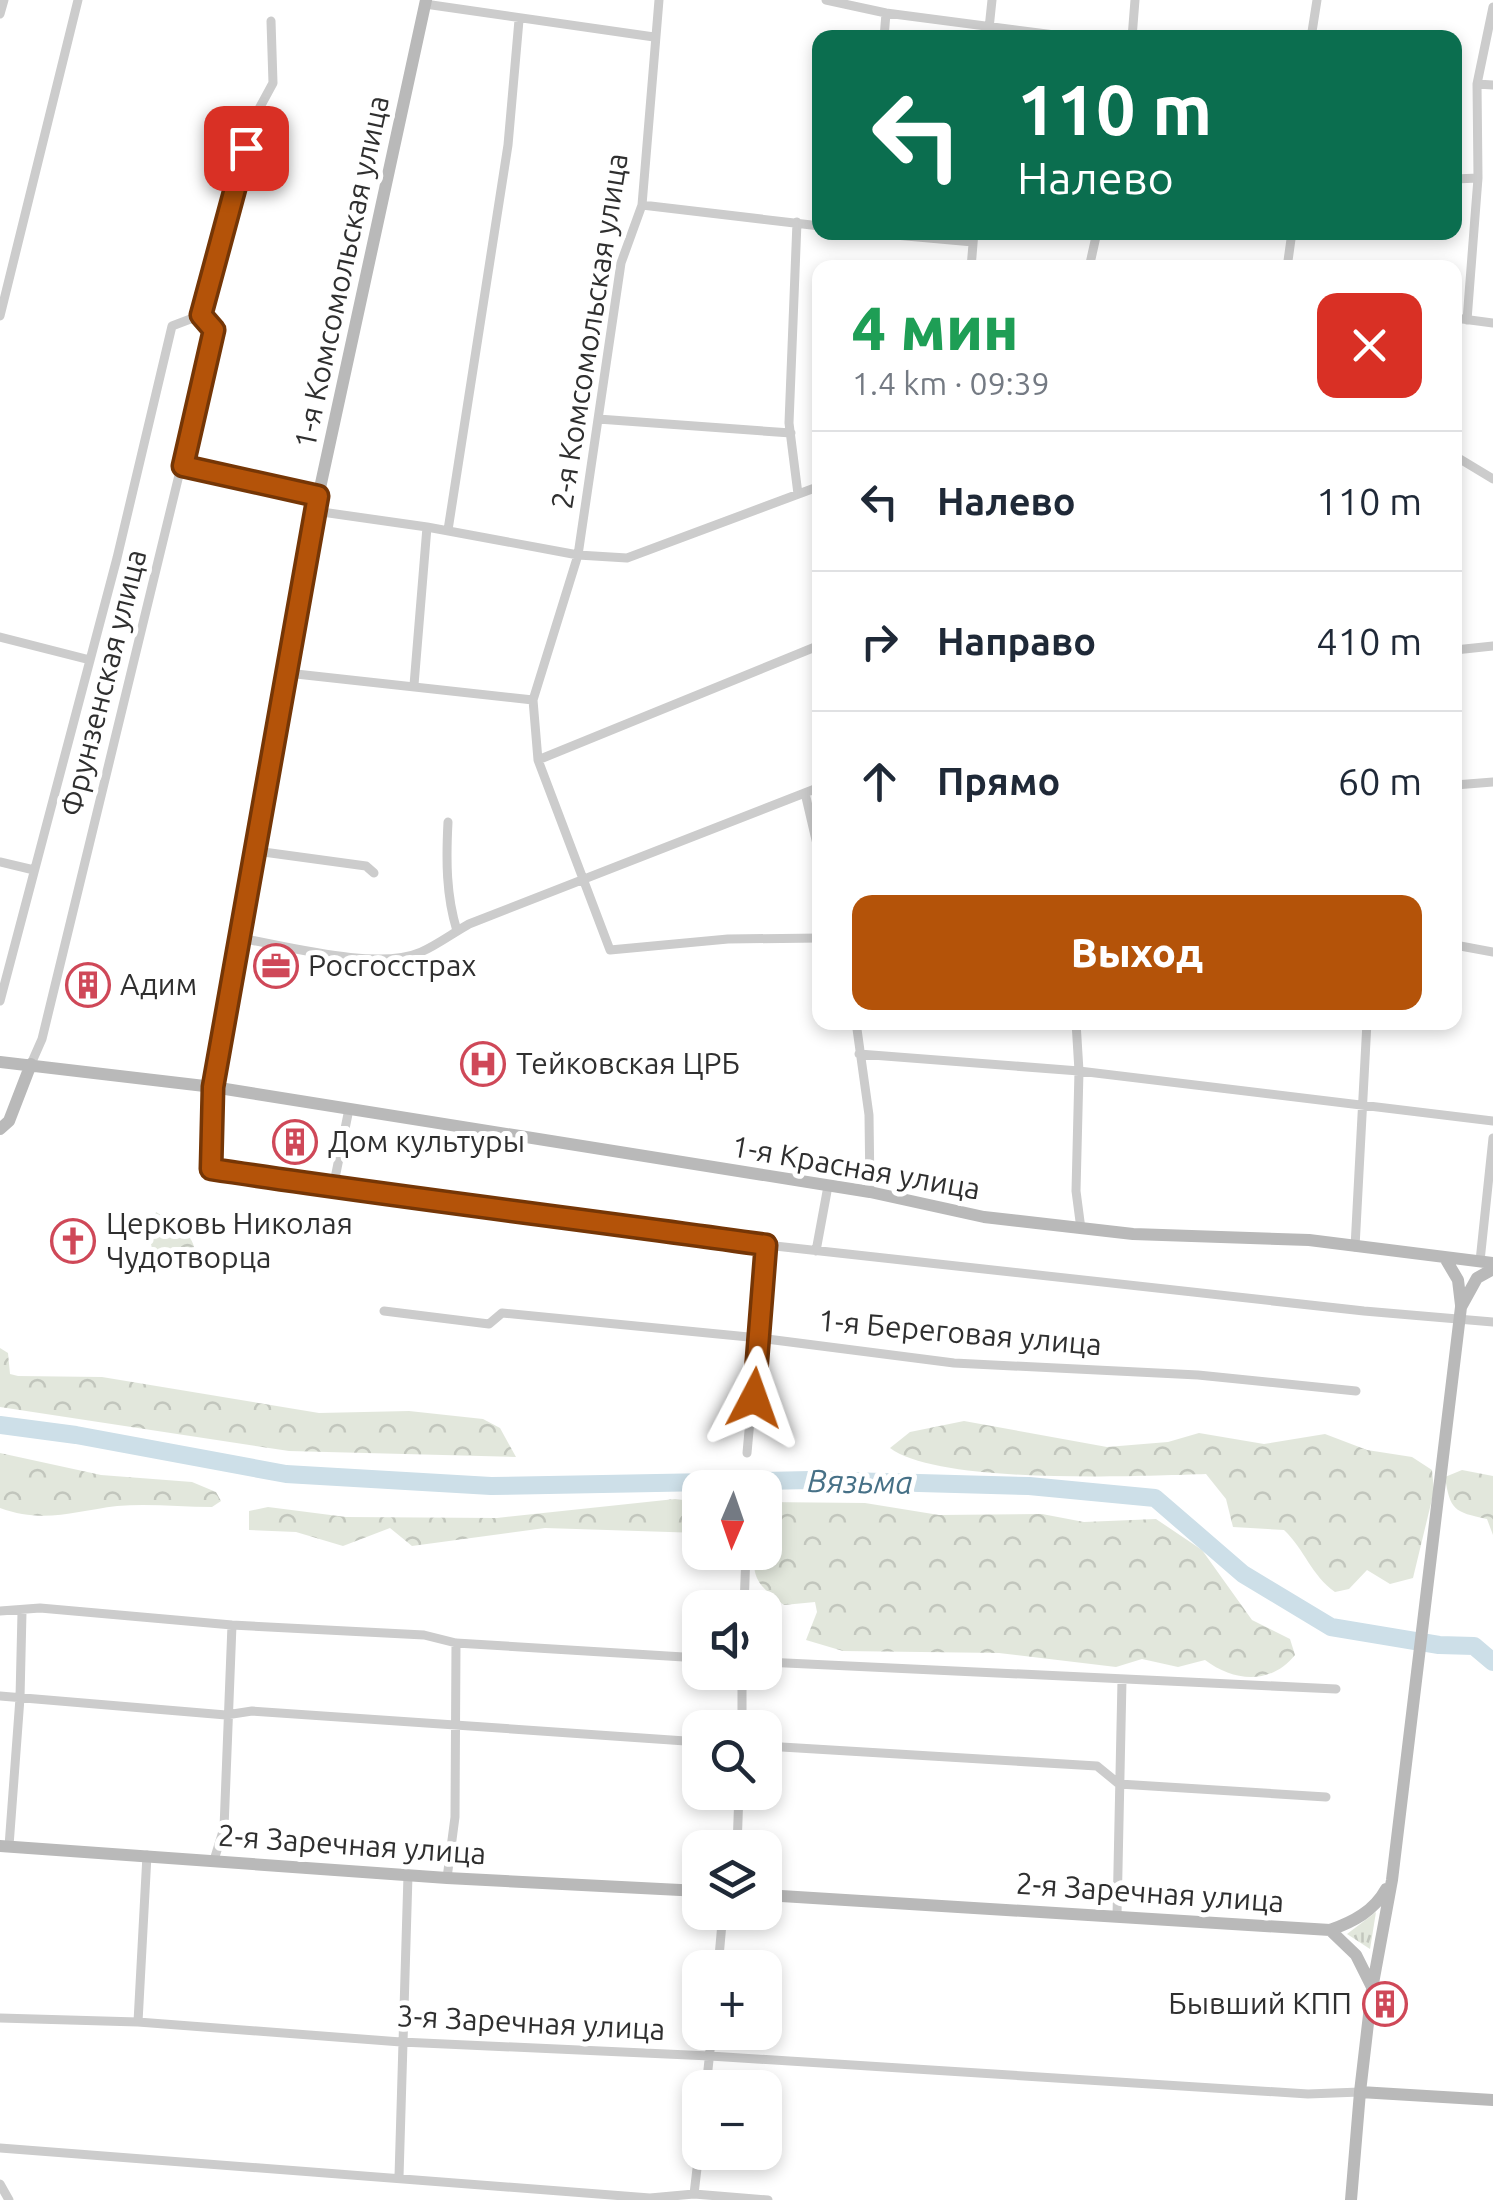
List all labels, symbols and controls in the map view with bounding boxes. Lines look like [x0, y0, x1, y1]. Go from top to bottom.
icon: left [852, 70, 982, 200]
text: 110 m [1017, 70, 1212, 148]
street label: 1-я Комсомольская улица [287, 92, 395, 451]
pin [204, 106, 289, 191]
icon: arrive [219, 121, 274, 176]
street label: 2-я Комсомольская улица [544, 151, 634, 511]
text: Налево [1017, 152, 1174, 203]
button: close [1317, 293, 1422, 398]
text: 4 мин [852, 294, 1019, 361]
text: 1.4 km · 09:39 [852, 365, 1050, 401]
icon: left [852, 474, 907, 529]
text: Налево [937, 480, 1076, 522]
text: 110 m [1316, 480, 1422, 522]
street label: Фрунзенская улица [53, 546, 153, 820]
icon: right [852, 614, 907, 669]
text: Направо [937, 620, 1096, 662]
text: 410 m [1316, 620, 1422, 662]
icon: ahead [852, 754, 907, 809]
text: Прямо [937, 760, 1060, 802]
text: 60 m [1338, 760, 1422, 802]
button: Выход [852, 895, 1422, 1010]
office icon: Росгосстрах [253, 943, 299, 989]
place label: Росгосстрах [308, 948, 476, 982]
building icon: Адим [65, 962, 111, 1008]
place label: Адим [120, 967, 197, 1001]
hospital icon: Тейковская ЦРБ [460, 1041, 506, 1087]
place label: Тейковская ЦРБ [516, 1046, 740, 1080]
building icon: Дом культуры [272, 1119, 318, 1165]
place label: Дом культуры [328, 1124, 525, 1158]
street label: 1-я Красная улица [729, 1128, 983, 1206]
place label: Церковь Николая Чудотворца [106, 1206, 353, 1274]
church icon: Церковь Николая Чудотворца [50, 1218, 96, 1264]
street label: 1-я Береговая улица [817, 1303, 1103, 1361]
position arrow [702, 1346, 806, 1450]
water label: Вязьма [807, 1462, 913, 1500]
north arrow [682, 1470, 782, 1570]
map controls [682, 1470, 782, 2170]
button: sound [682, 1590, 782, 1690]
button: search [682, 1710, 782, 1810]
street label: 2-я Заречная улица [217, 1818, 487, 1870]
button: layers [682, 1830, 782, 1930]
street label: 2-я Заречная улица [1015, 1866, 1285, 1918]
button: + [682, 1950, 782, 2050]
building icon: Бывший КПП [1362, 1981, 1408, 2027]
place label: Бывший КПП [1168, 1986, 1352, 2020]
street label: 3-я Заречная улица [396, 1998, 666, 2046]
button: − [682, 2070, 782, 2170]

